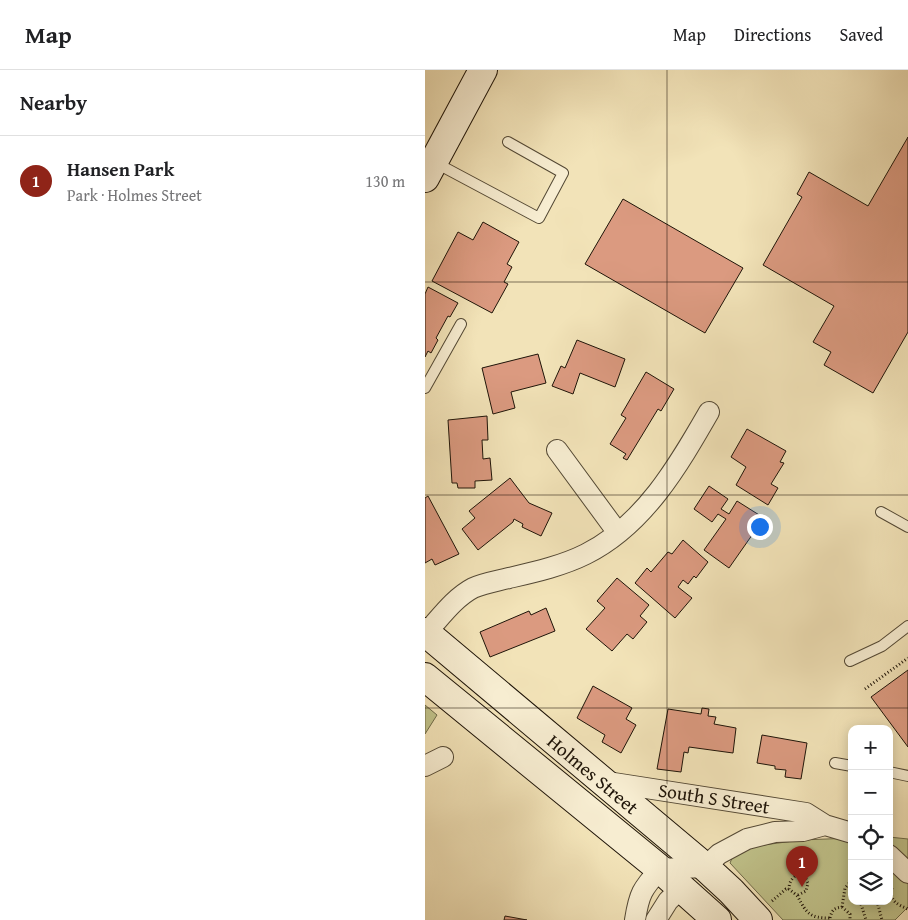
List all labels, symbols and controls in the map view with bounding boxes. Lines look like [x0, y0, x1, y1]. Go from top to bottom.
text: Map [25, 17, 72, 52]
text: Map [673, 21, 706, 48]
text: Directions [734, 21, 811, 48]
text: Saved [839, 21, 883, 48]
text: Nearby [20, 87, 87, 118]
text: Hansen Park [67, 155, 174, 183]
text: 1 [32, 169, 40, 193]
text: 130 m [365, 169, 405, 193]
text: Park · Holmes Street [67, 183, 202, 207]
your location [747, 514, 773, 540]
map controls [848, 725, 893, 905]
button: + [848, 725, 893, 770]
street label: Holmes Street [541, 727, 645, 821]
button: − [848, 770, 893, 815]
street label: South S Street [656, 775, 772, 821]
button: locate [848, 815, 893, 860]
pin: 1 [786, 846, 818, 887]
button: layers [848, 860, 893, 905]

